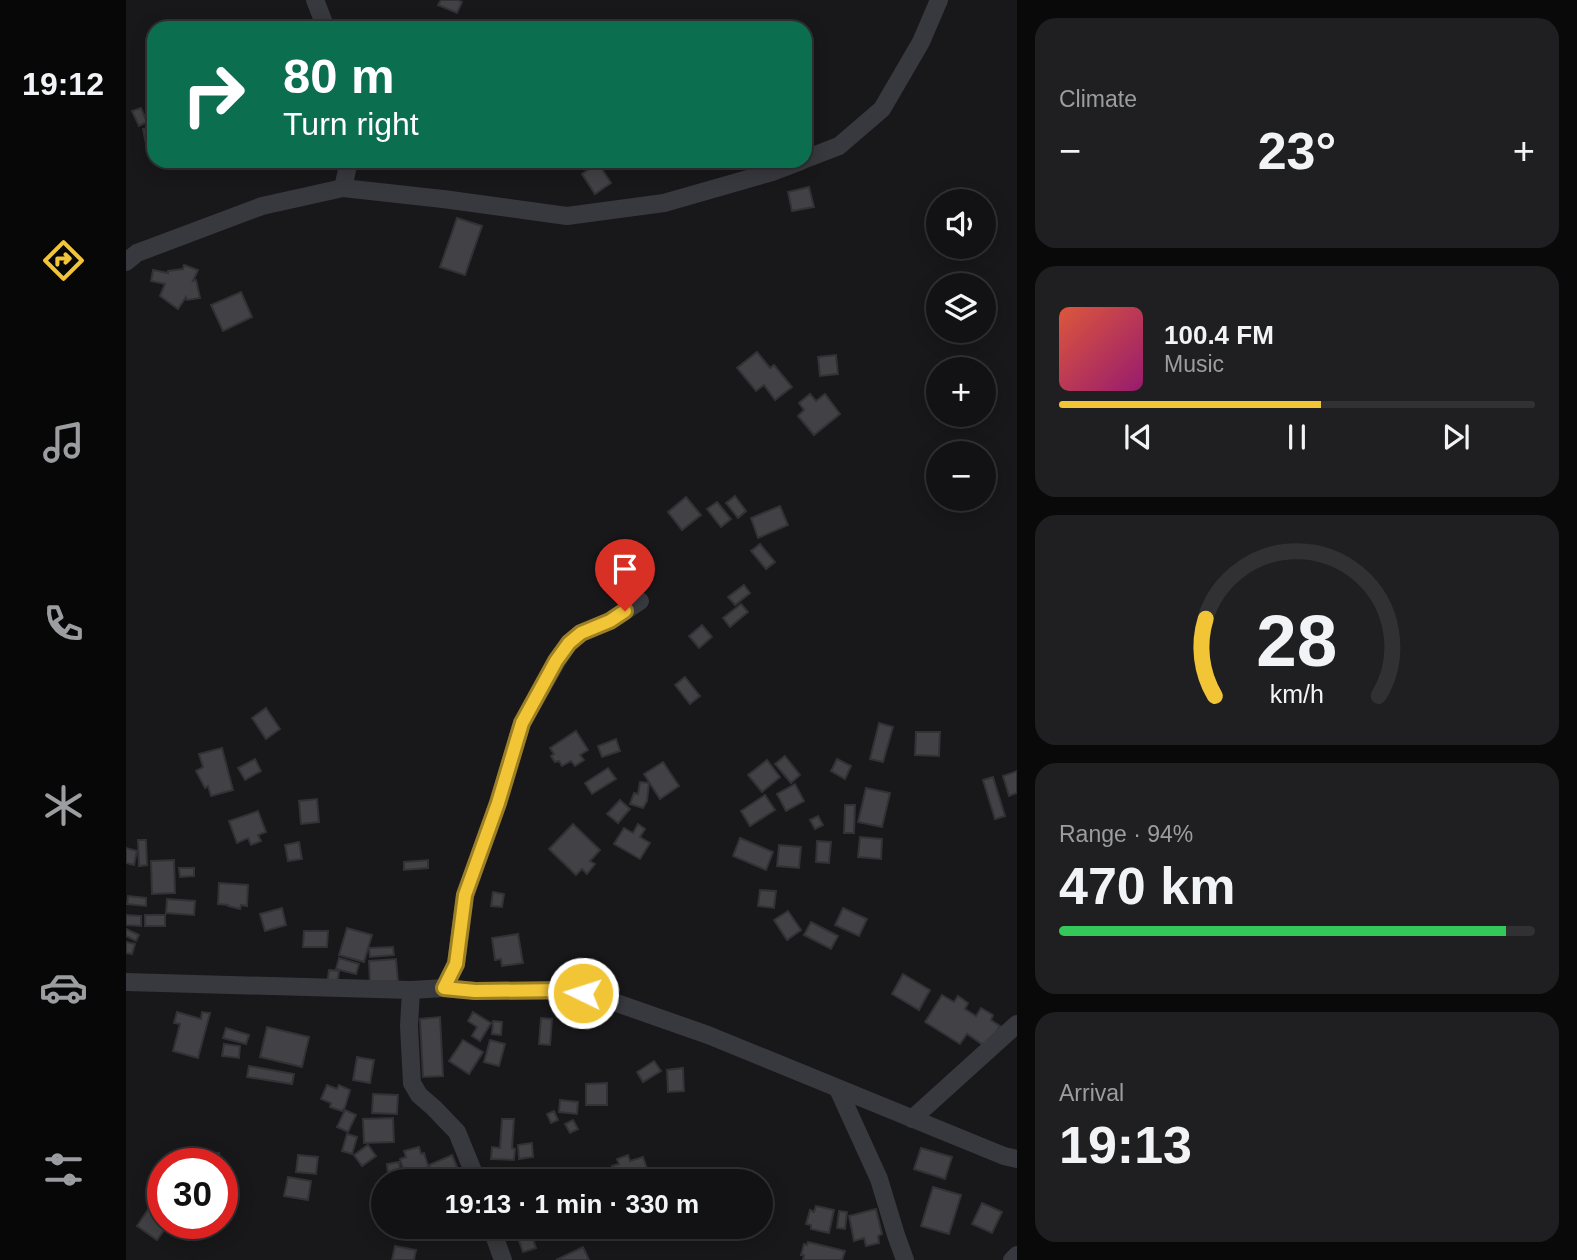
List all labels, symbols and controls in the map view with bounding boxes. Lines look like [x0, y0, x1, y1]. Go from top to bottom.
icon: right [168, 49, 259, 140]
text: 80 m [283, 49, 395, 103]
text: 19:12 [22, 66, 104, 102]
text: Climate [1059, 86, 1137, 112]
text: Turn right [283, 106, 419, 142]
text: 23° [1258, 122, 1336, 180]
text: − [1059, 130, 1081, 172]
text: + [1513, 130, 1535, 172]
map controls [926, 189, 996, 511]
button: sound [926, 189, 996, 259]
icon: directions [39, 236, 88, 285]
button: layers [926, 273, 996, 343]
text: 100.4 FM [1164, 320, 1274, 350]
text: Music [1164, 351, 1224, 377]
button: + [926, 357, 996, 427]
icon: music [39, 418, 88, 467]
icon: previous [1119, 418, 1157, 456]
icon: pause [1278, 418, 1316, 456]
icon: next [1437, 418, 1475, 456]
button: − [926, 441, 996, 511]
pin [595, 539, 655, 611]
icon: arrive [606, 550, 644, 588]
icon: phone [39, 599, 88, 648]
text: 28 [1257, 600, 1337, 681]
text: km/h [1270, 680, 1324, 708]
icon: climate [39, 781, 88, 830]
text: Range · 94% [1059, 821, 1193, 847]
text: 470 km [1059, 857, 1235, 915]
position arrow [546, 956, 620, 1030]
icon: car [39, 963, 88, 1012]
text: Arrival [1059, 1080, 1124, 1106]
text: 19:13 [1059, 1116, 1192, 1174]
icon: filters [39, 1145, 88, 1194]
speed limit sign: 30 [147, 1148, 238, 1239]
text: 19:13 · 1 min · 330 m [445, 1189, 699, 1219]

